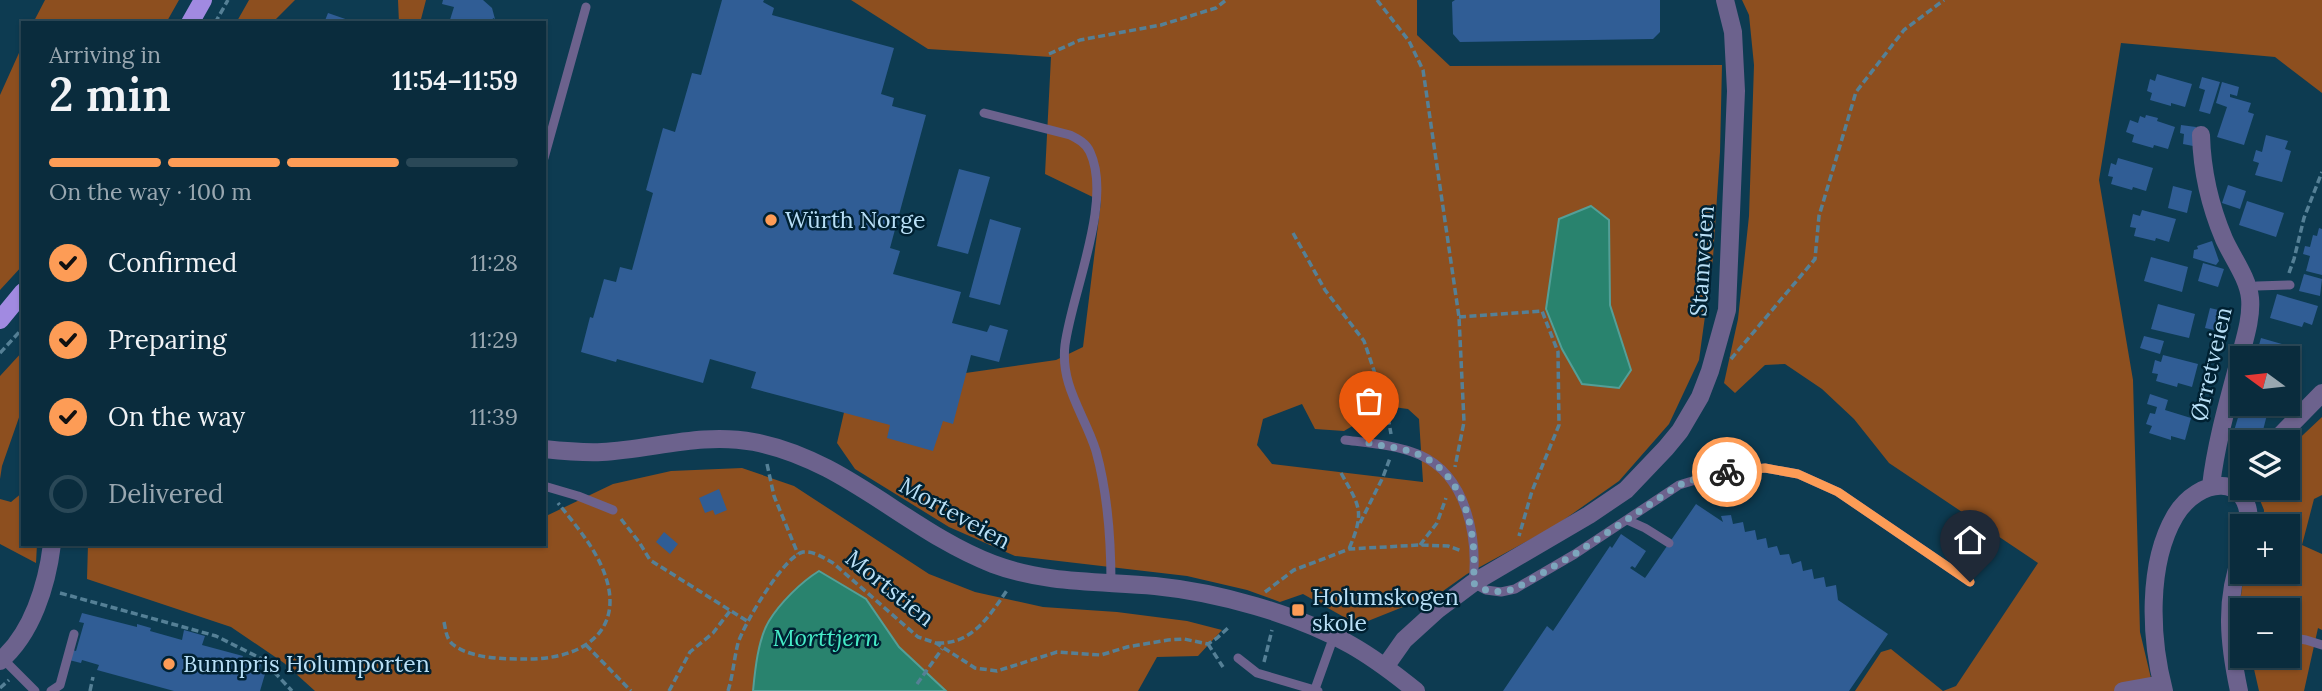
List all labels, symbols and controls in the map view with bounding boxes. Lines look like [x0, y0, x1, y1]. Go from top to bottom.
text: Arriving in [49, 40, 161, 69]
text: 11:54–11:59 [392, 64, 518, 97]
text: 2 min [49, 65, 171, 124]
text: On the way · 100 m [49, 177, 252, 206]
place label: Würth Norge [785, 205, 925, 234]
street label: Stamveien [1683, 205, 1720, 317]
marker: Würth Norge [763, 212, 779, 228]
icon: check [49, 244, 87, 282]
text: Confirmed [108, 246, 237, 279]
text: 11:28 [470, 248, 518, 277]
street label: Ørretveien [2183, 304, 2238, 424]
icon: check [49, 321, 87, 359]
text: Preparing [108, 323, 227, 356]
text: 11:29 [470, 325, 518, 354]
north arrow [2230, 346, 2300, 416]
map controls [2230, 346, 2300, 668]
pin [1339, 371, 1399, 443]
icon: bag [1350, 382, 1388, 420]
icon: check [49, 398, 87, 436]
text: On the way [108, 400, 245, 433]
text: 11:39 [469, 402, 518, 431]
button: layers [2230, 430, 2300, 500]
courier [1692, 437, 1762, 507]
icon: bike [1708, 453, 1746, 491]
street label: Morteveien [895, 470, 1016, 555]
text: Delivered [108, 477, 224, 510]
pin [1940, 510, 2000, 582]
button: + [2230, 514, 2300, 584]
icon: home [1951, 521, 1989, 559]
street label: Mortstien [840, 543, 941, 632]
place label: Holumskogen skole [1312, 582, 1459, 637]
button: − [2230, 598, 2300, 668]
marker: Holumskogen skole [1290, 602, 1306, 618]
water label: Morttjern [773, 622, 880, 653]
place label: Bunnpris Holumporten [183, 649, 430, 678]
marker: Bunnpris Holumporten [161, 656, 177, 672]

